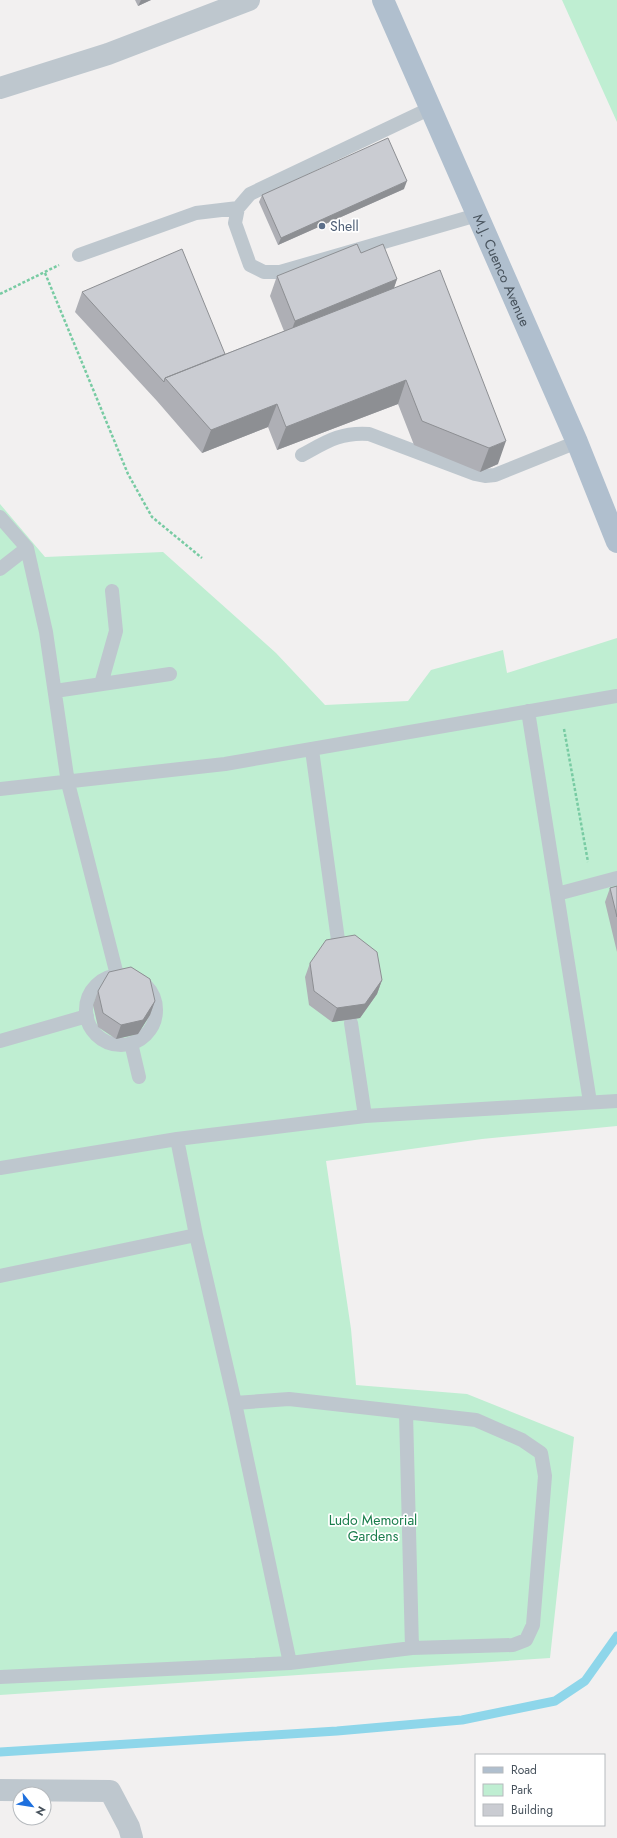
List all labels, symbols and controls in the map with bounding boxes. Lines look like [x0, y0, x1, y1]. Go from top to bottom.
street label: M.J. Cuenco Avenue [468, 211, 535, 330]
place label: Shell [330, 216, 359, 236]
marker: Shell [317, 221, 327, 231]
park label: Ludo Memorial Gardens [329, 1510, 417, 1546]
legend [475, 1754, 605, 1826]
text: Road [511, 1761, 537, 1779]
text: Park [511, 1781, 533, 1799]
north arrow [12, 1786, 52, 1826]
text: Building [511, 1801, 553, 1819]
text: N [32, 1803, 50, 1819]

